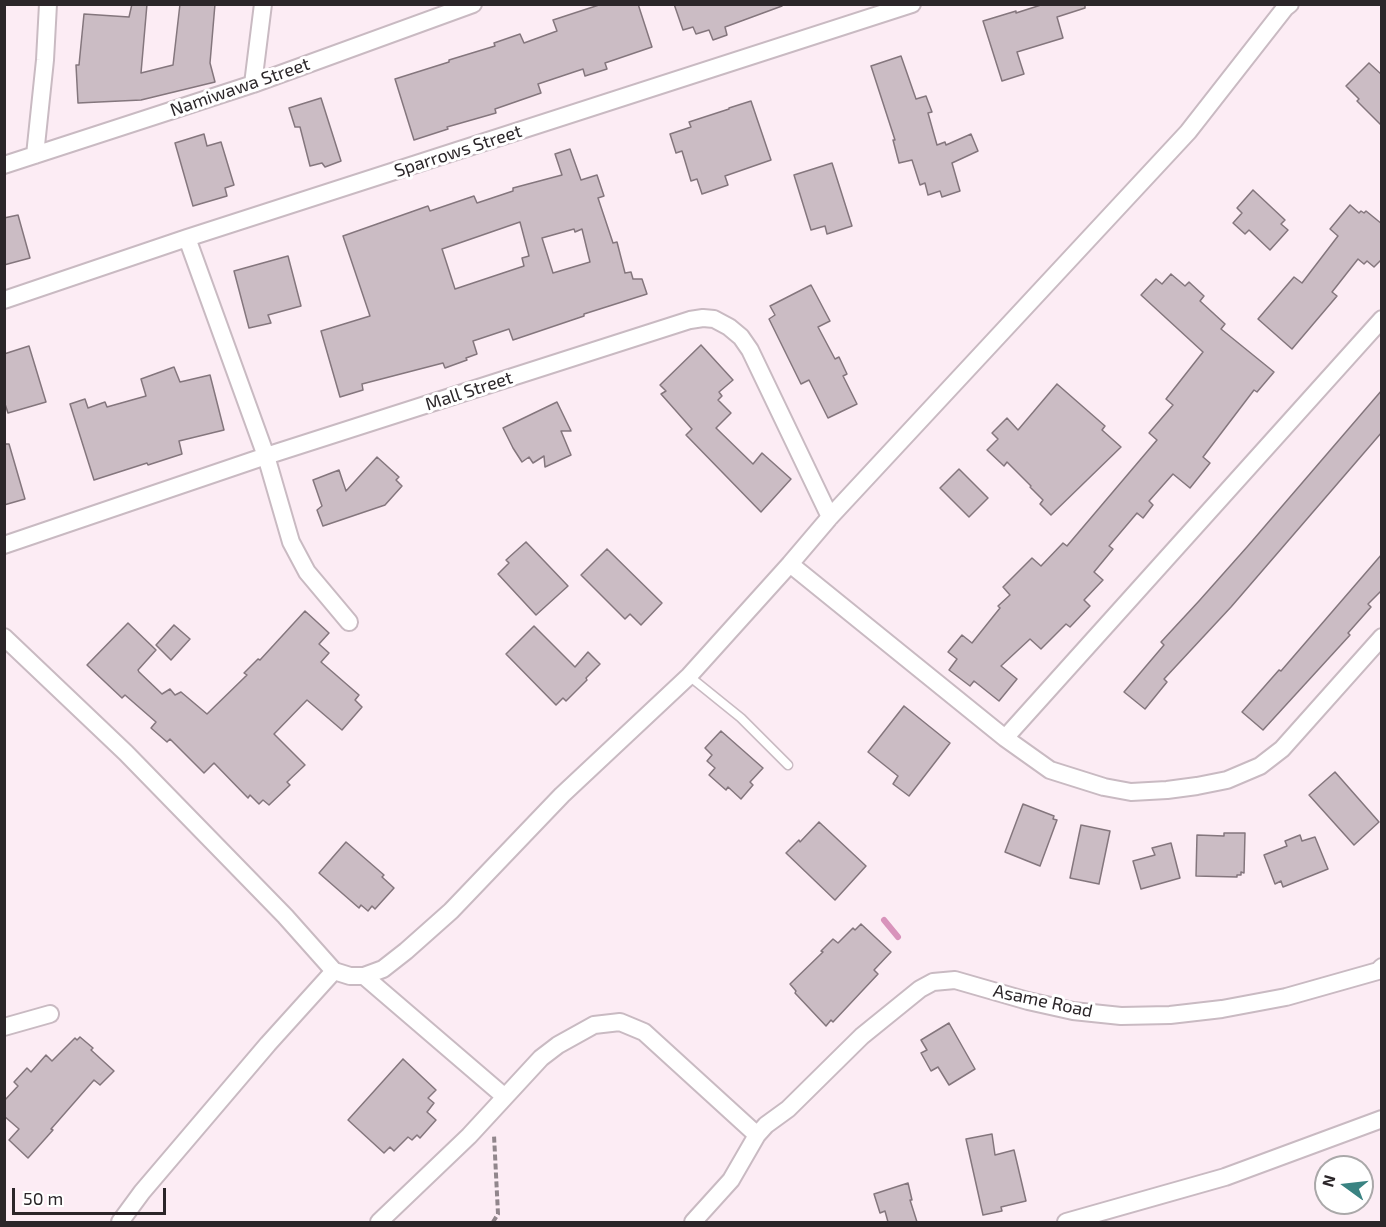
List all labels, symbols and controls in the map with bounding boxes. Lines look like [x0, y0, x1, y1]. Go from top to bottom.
street label: Namiwawa Street [167, 53, 313, 121]
street label: Sparrows Street [392, 120, 524, 182]
street label: Mall Street [423, 367, 515, 415]
street label: Asame Road [991, 980, 1095, 1022]
north arrow [1314, 1155, 1374, 1215]
text: N [1317, 1173, 1339, 1189]
scale bar [15, 1176, 170, 1214]
text: 50 m [23, 1187, 63, 1209]

